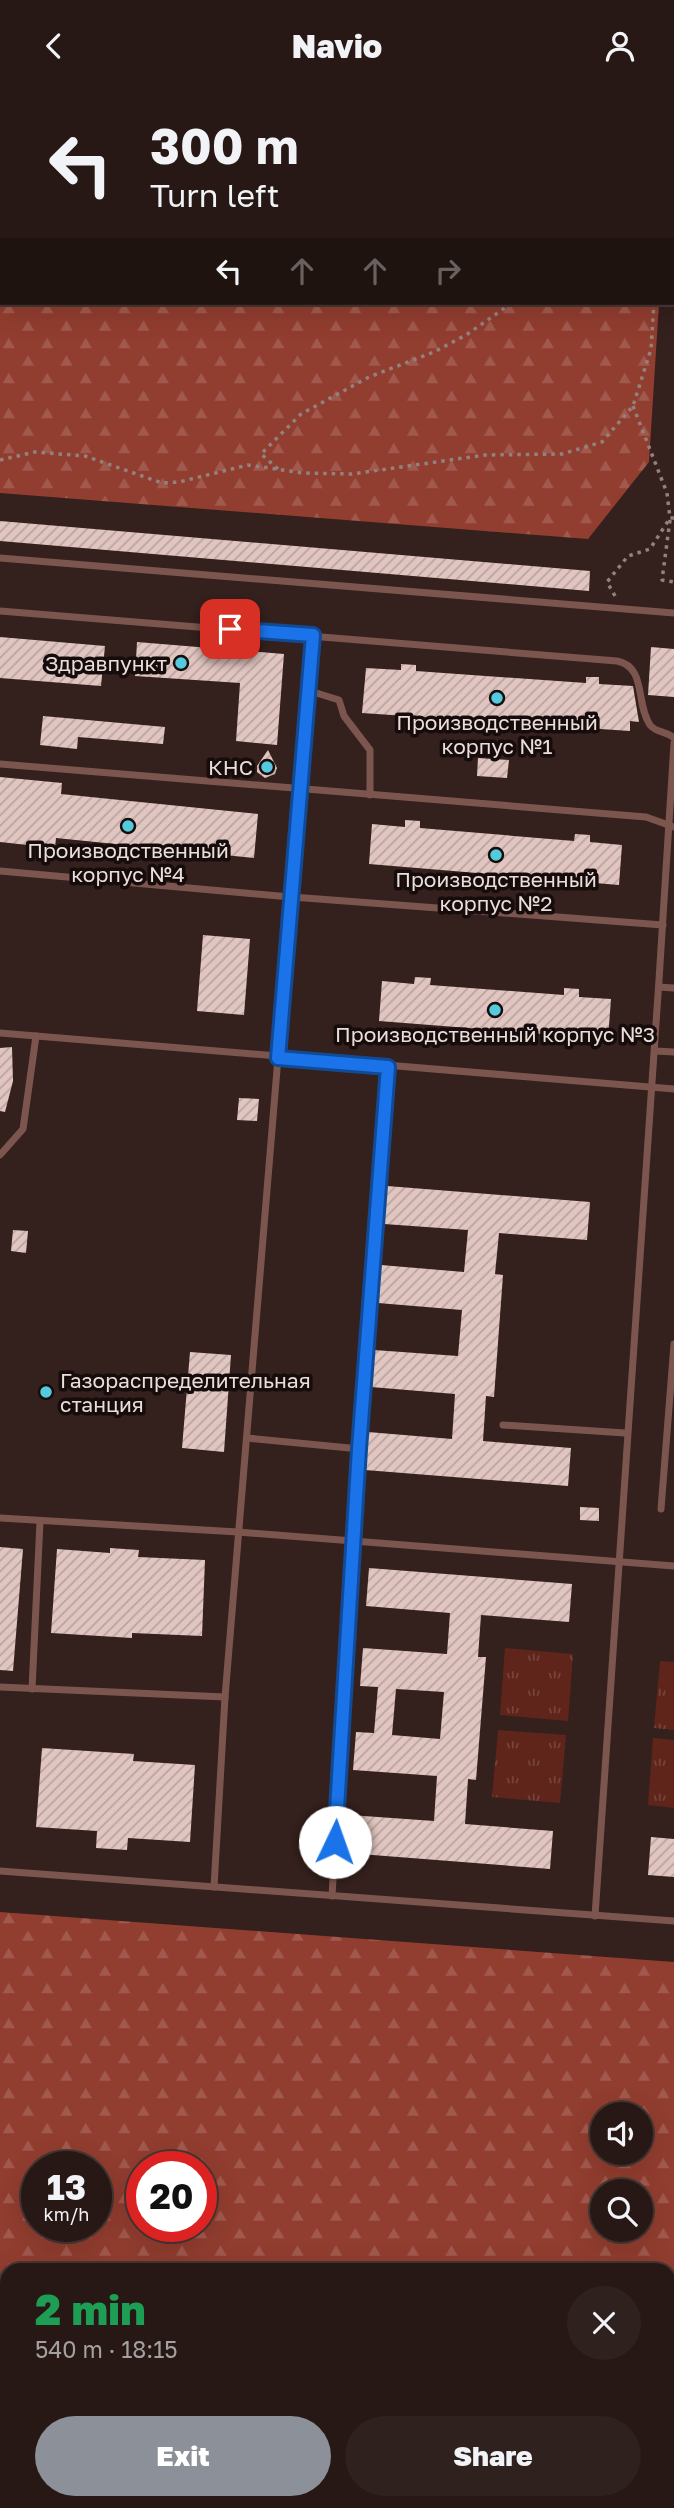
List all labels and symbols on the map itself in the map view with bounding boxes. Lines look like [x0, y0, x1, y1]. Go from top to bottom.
pin [200, 599, 260, 659]
place label: Здравпункт [45, 650, 167, 676]
marker: Здравпункт [173, 655, 189, 671]
marker: Производственный корпус №1 [489, 690, 505, 706]
place label: Производственный корпус №1 [396, 709, 598, 759]
place label: КНС [208, 754, 253, 780]
marker: КНС [259, 759, 275, 775]
marker: Производственный корпус №4 [120, 818, 136, 834]
place label: Производственный корпус №4 [27, 837, 229, 887]
marker: Производственный корпус №2 [488, 847, 504, 863]
place label: Производственный корпус №2 [395, 866, 597, 916]
marker: Производственный корпус №3 [487, 1002, 503, 1018]
place label: Производственный корпус №3 [335, 1021, 655, 1047]
place label: Газораспределительная станция [60, 1367, 311, 1417]
marker: Газораспределительная станция [38, 1384, 54, 1400]
position arrow [298, 1805, 372, 1879]
speed limit sign: 20 [126, 2151, 217, 2242]

